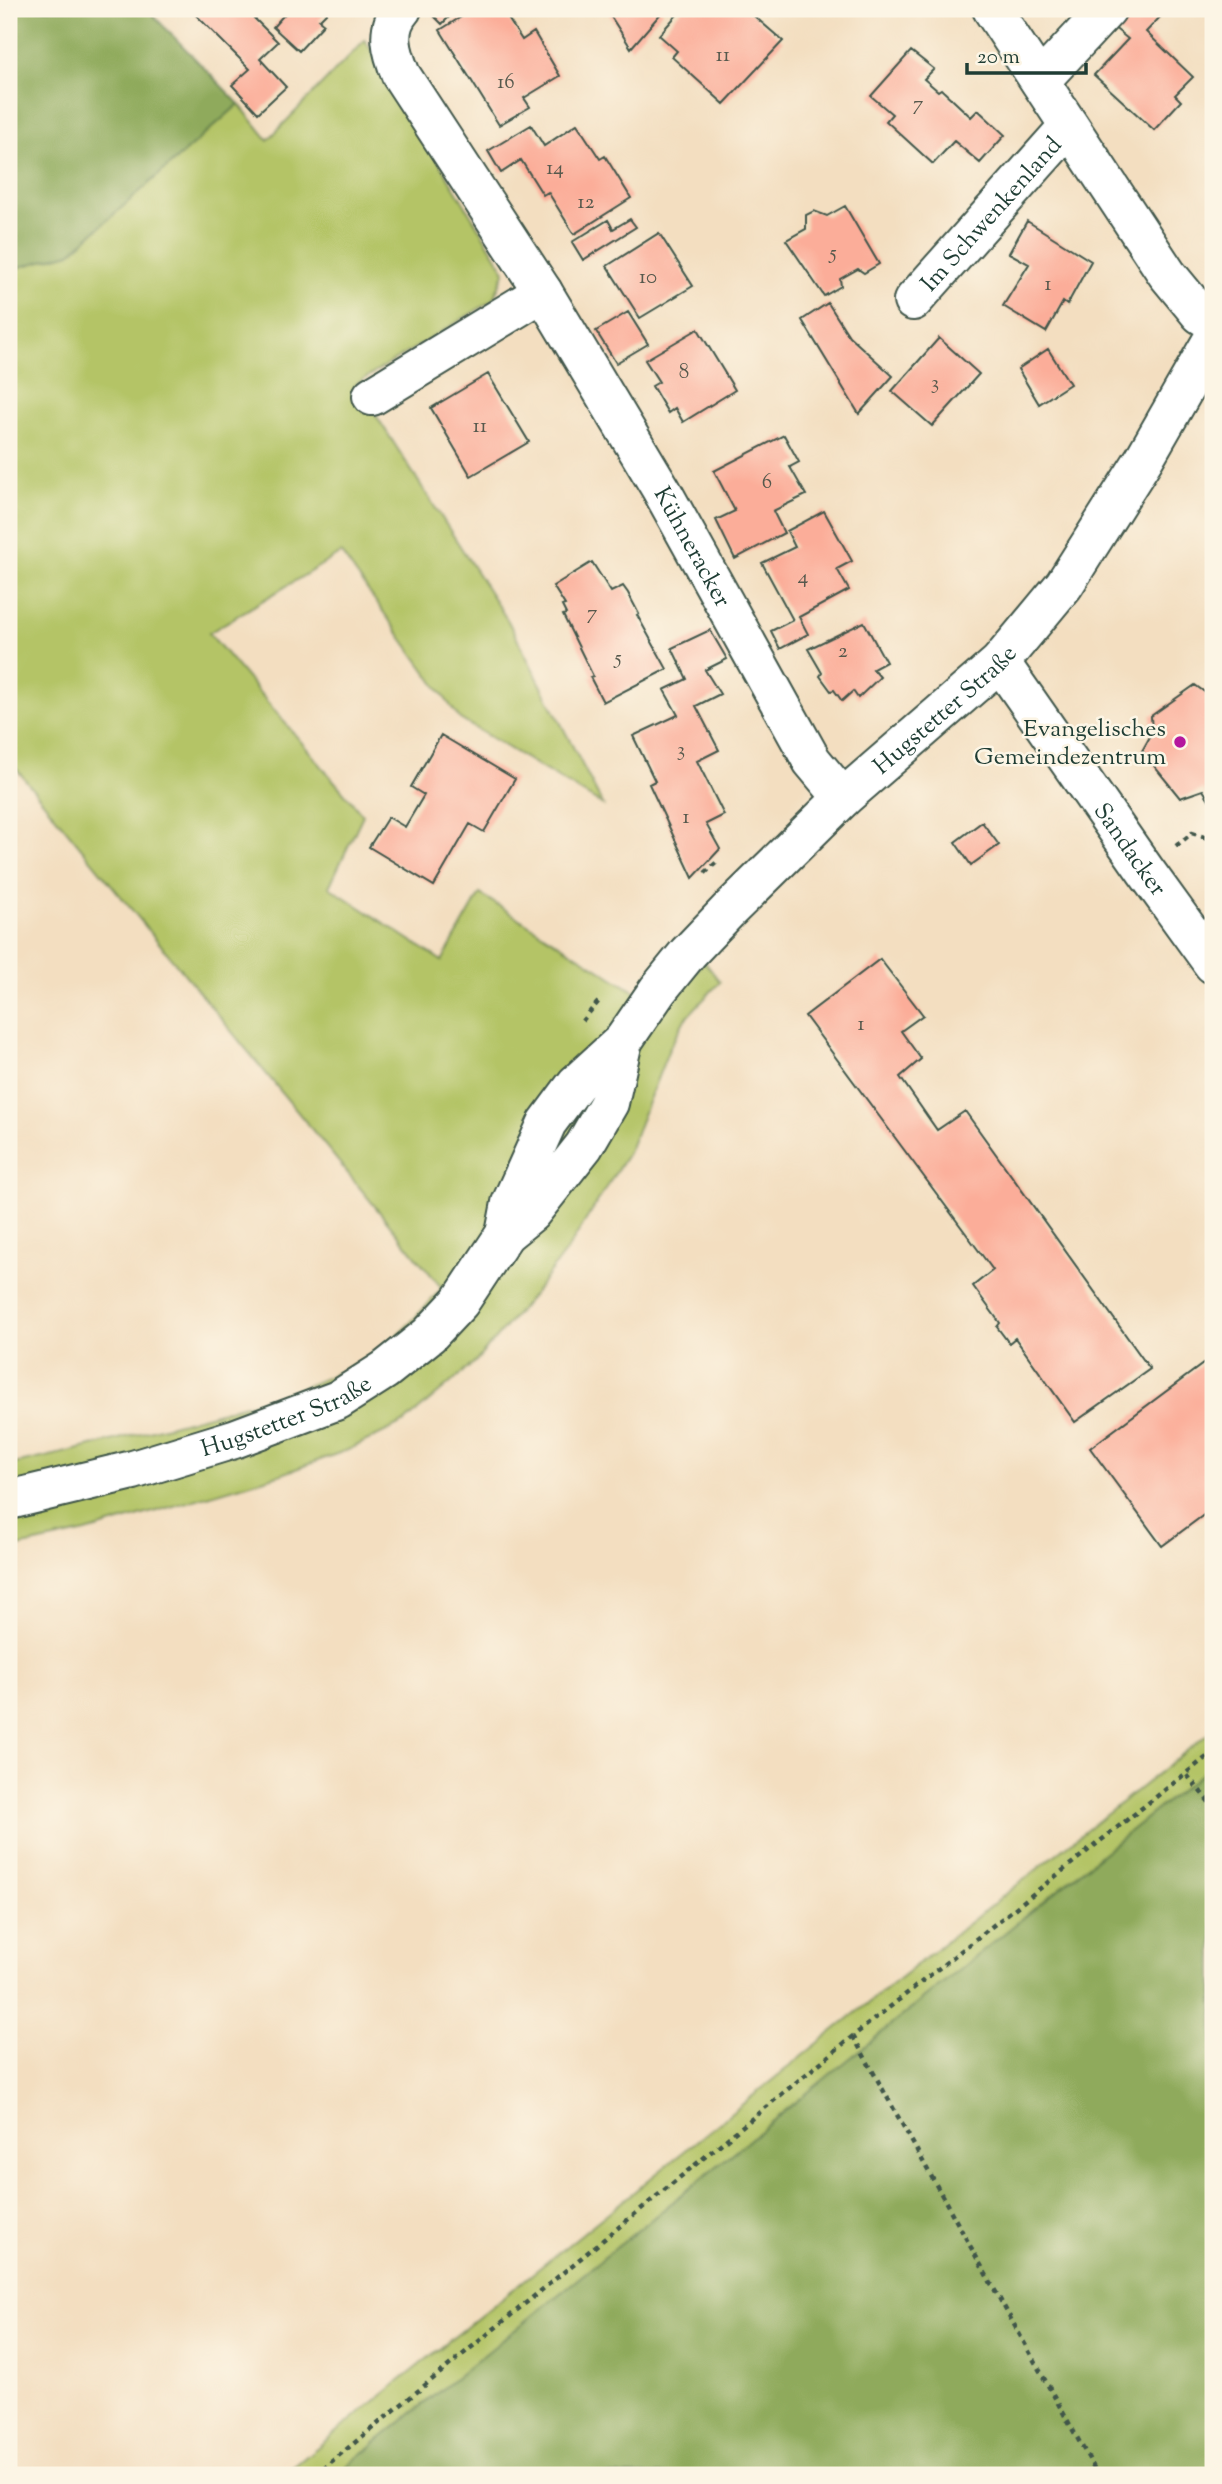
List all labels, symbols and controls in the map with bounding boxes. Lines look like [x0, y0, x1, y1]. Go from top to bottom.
scale bar [967, 32, 1086, 76]
house number: 11 [716, 41, 730, 71]
text: 20 m [977, 43, 1020, 73]
house number: 16 [497, 68, 515, 98]
house number: 7 [913, 90, 924, 120]
street label: Im Schwenkenland [914, 130, 1071, 300]
house number: 14 [546, 154, 564, 184]
house number: 12 [578, 188, 595, 218]
house number: 5 [828, 239, 837, 269]
house number: 10 [639, 263, 657, 293]
house number: 1 [1044, 270, 1052, 300]
house number: 8 [679, 358, 689, 388]
house number: 3 [931, 369, 939, 399]
house number: 11 [473, 412, 487, 442]
house number: 6 [762, 468, 772, 498]
street label: Kühneracker [644, 481, 738, 614]
house number: 4 [798, 563, 808, 593]
house number: 7 [587, 599, 598, 629]
house number: 2 [838, 637, 848, 667]
street label: Hugstetter Straße [866, 639, 1026, 784]
house number: 5 [613, 644, 622, 674]
place label: Evangelisches Gemeindezentrum [974, 713, 1166, 775]
marker: Evangelisches Gemeindezentrum [1172, 734, 1188, 750]
house number: 3 [677, 736, 685, 766]
street label: Sandacker [1084, 796, 1174, 904]
house number: 1 [682, 803, 690, 833]
house number: 1 [857, 1010, 865, 1040]
street label: Hugstetter Straße [197, 1368, 379, 1467]

